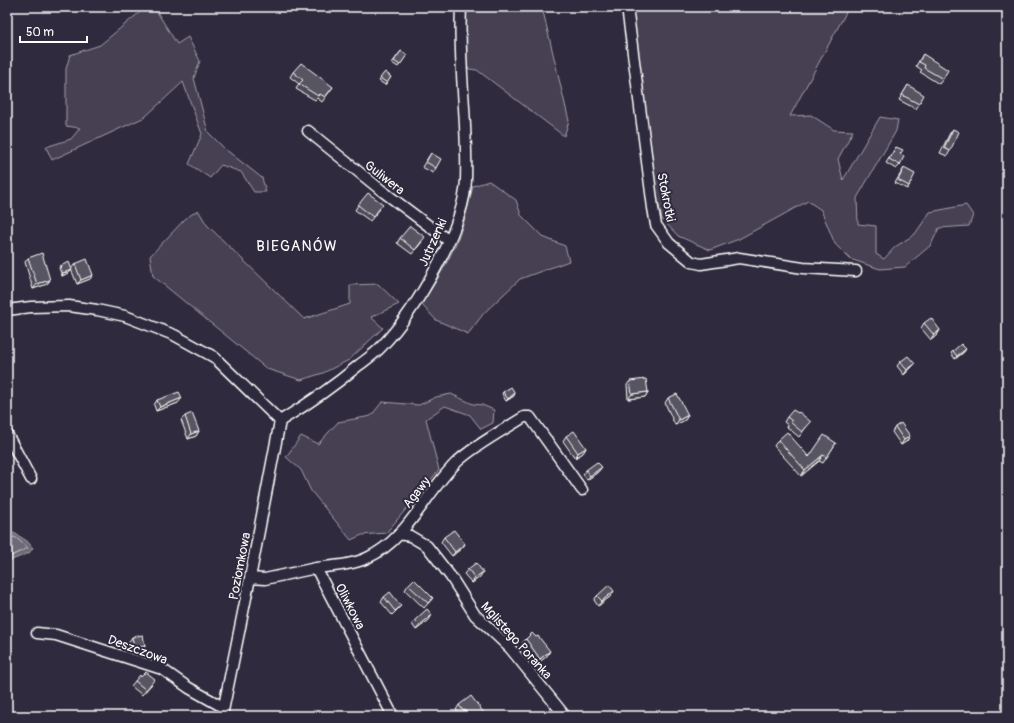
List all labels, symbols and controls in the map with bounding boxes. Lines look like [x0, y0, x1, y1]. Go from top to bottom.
scale bar [20, 18, 87, 44]
text: 50 m [26, 25, 54, 40]
street label: Guliwera [361, 157, 408, 198]
street label: Stokrotki [653, 171, 679, 223]
street label: Jutrzenki [415, 216, 451, 269]
district label: BIEGANÓW [256, 237, 338, 256]
street label: Agawy [400, 473, 434, 511]
street label: Poziomkowa [226, 531, 254, 601]
street label: Oliwkowa [332, 581, 368, 632]
street label: Mglistego Poranka [477, 599, 555, 683]
street label: Deszczowa [106, 632, 170, 668]

